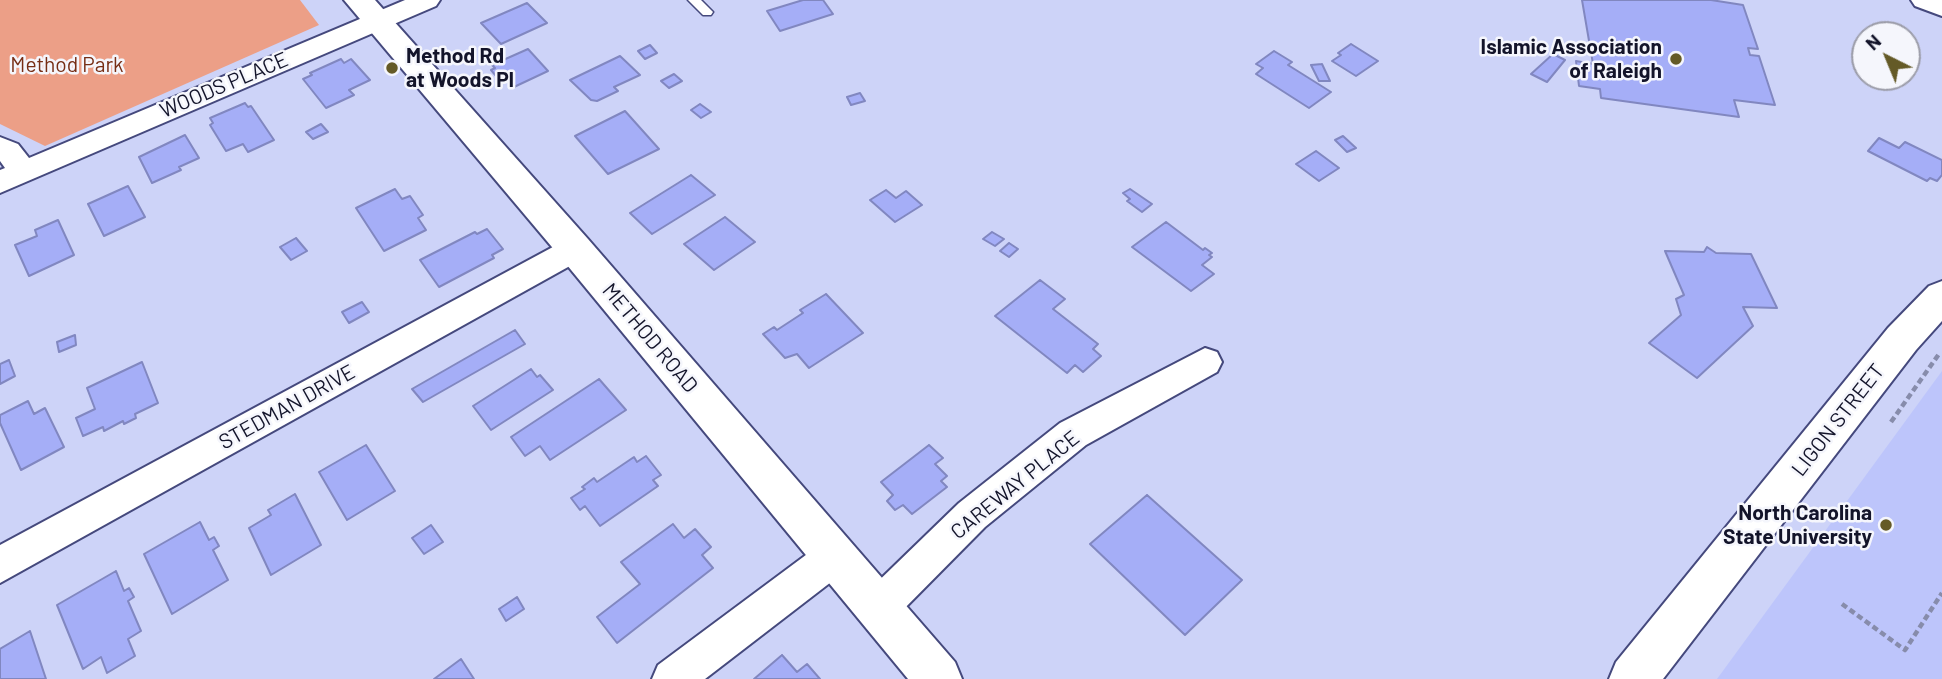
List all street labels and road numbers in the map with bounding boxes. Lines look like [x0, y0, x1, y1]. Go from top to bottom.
street label: WOODS PLACE [156, 47, 292, 123]
street label: METHOD ROAD [597, 278, 703, 398]
street label: STEDMAN DRIVE [215, 359, 359, 455]
street label: LIGON STREET [1786, 359, 1890, 481]
street label: CAREWAY PLACE [946, 425, 1084, 545]

